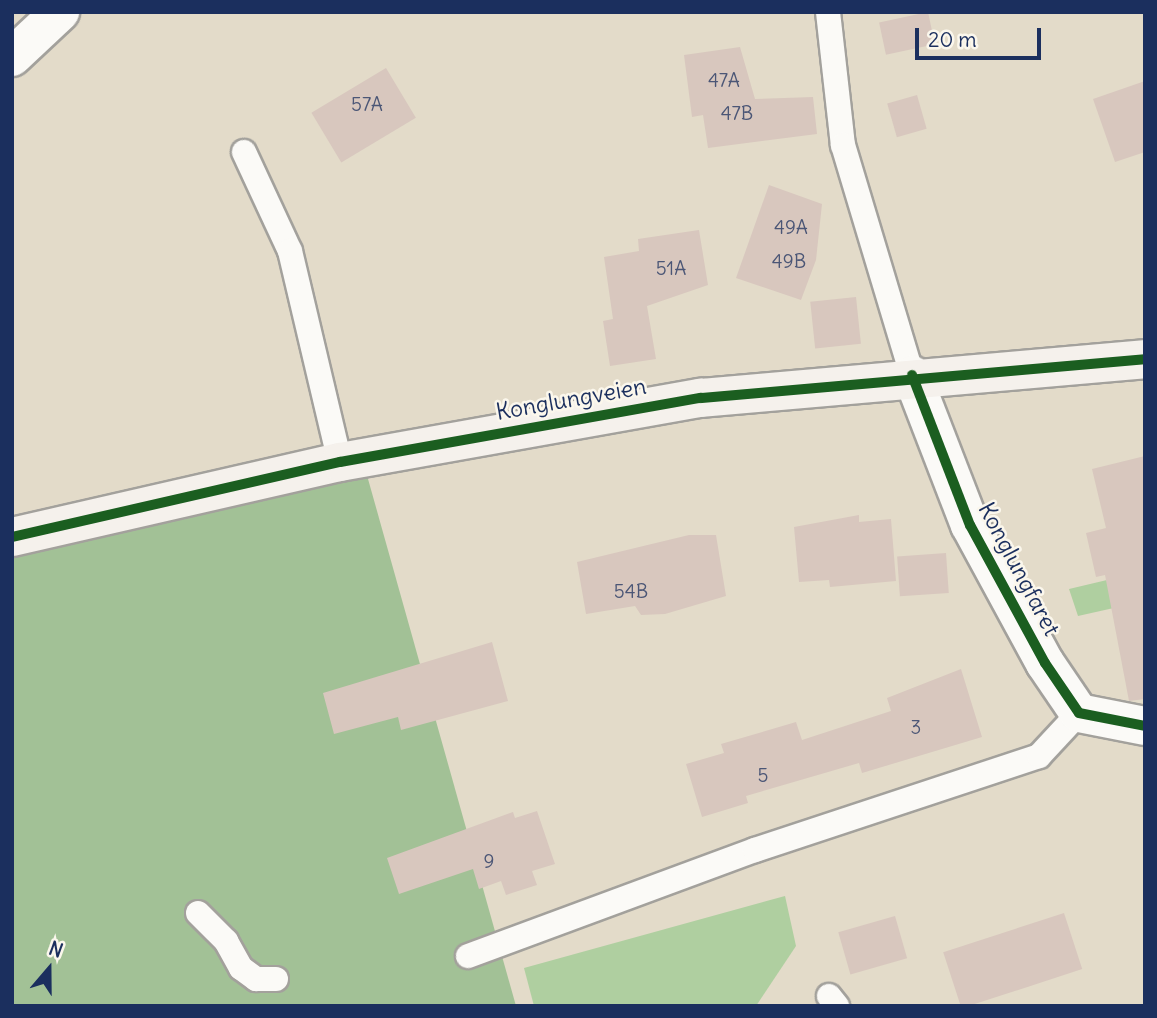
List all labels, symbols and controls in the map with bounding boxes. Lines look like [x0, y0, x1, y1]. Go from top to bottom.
scale bar [919, 14, 1045, 58]
text: 20 m [928, 26, 977, 53]
house number: 47A [708, 70, 740, 92]
house number: 57A [351, 94, 383, 116]
house number: 47B [721, 103, 753, 125]
house number: 49A [774, 217, 808, 239]
house number: 49B [772, 251, 806, 273]
house number: 51A [656, 258, 686, 280]
street label: Konglungveien [494, 372, 648, 426]
street label: Konglungfaret [972, 498, 1066, 640]
house number: 54B [614, 581, 648, 603]
house number: 3 [911, 717, 921, 739]
house number: 5 [758, 765, 768, 787]
house number: 9 [484, 851, 494, 873]
north arrow [14, 934, 84, 1004]
text: N [46, 936, 66, 963]

